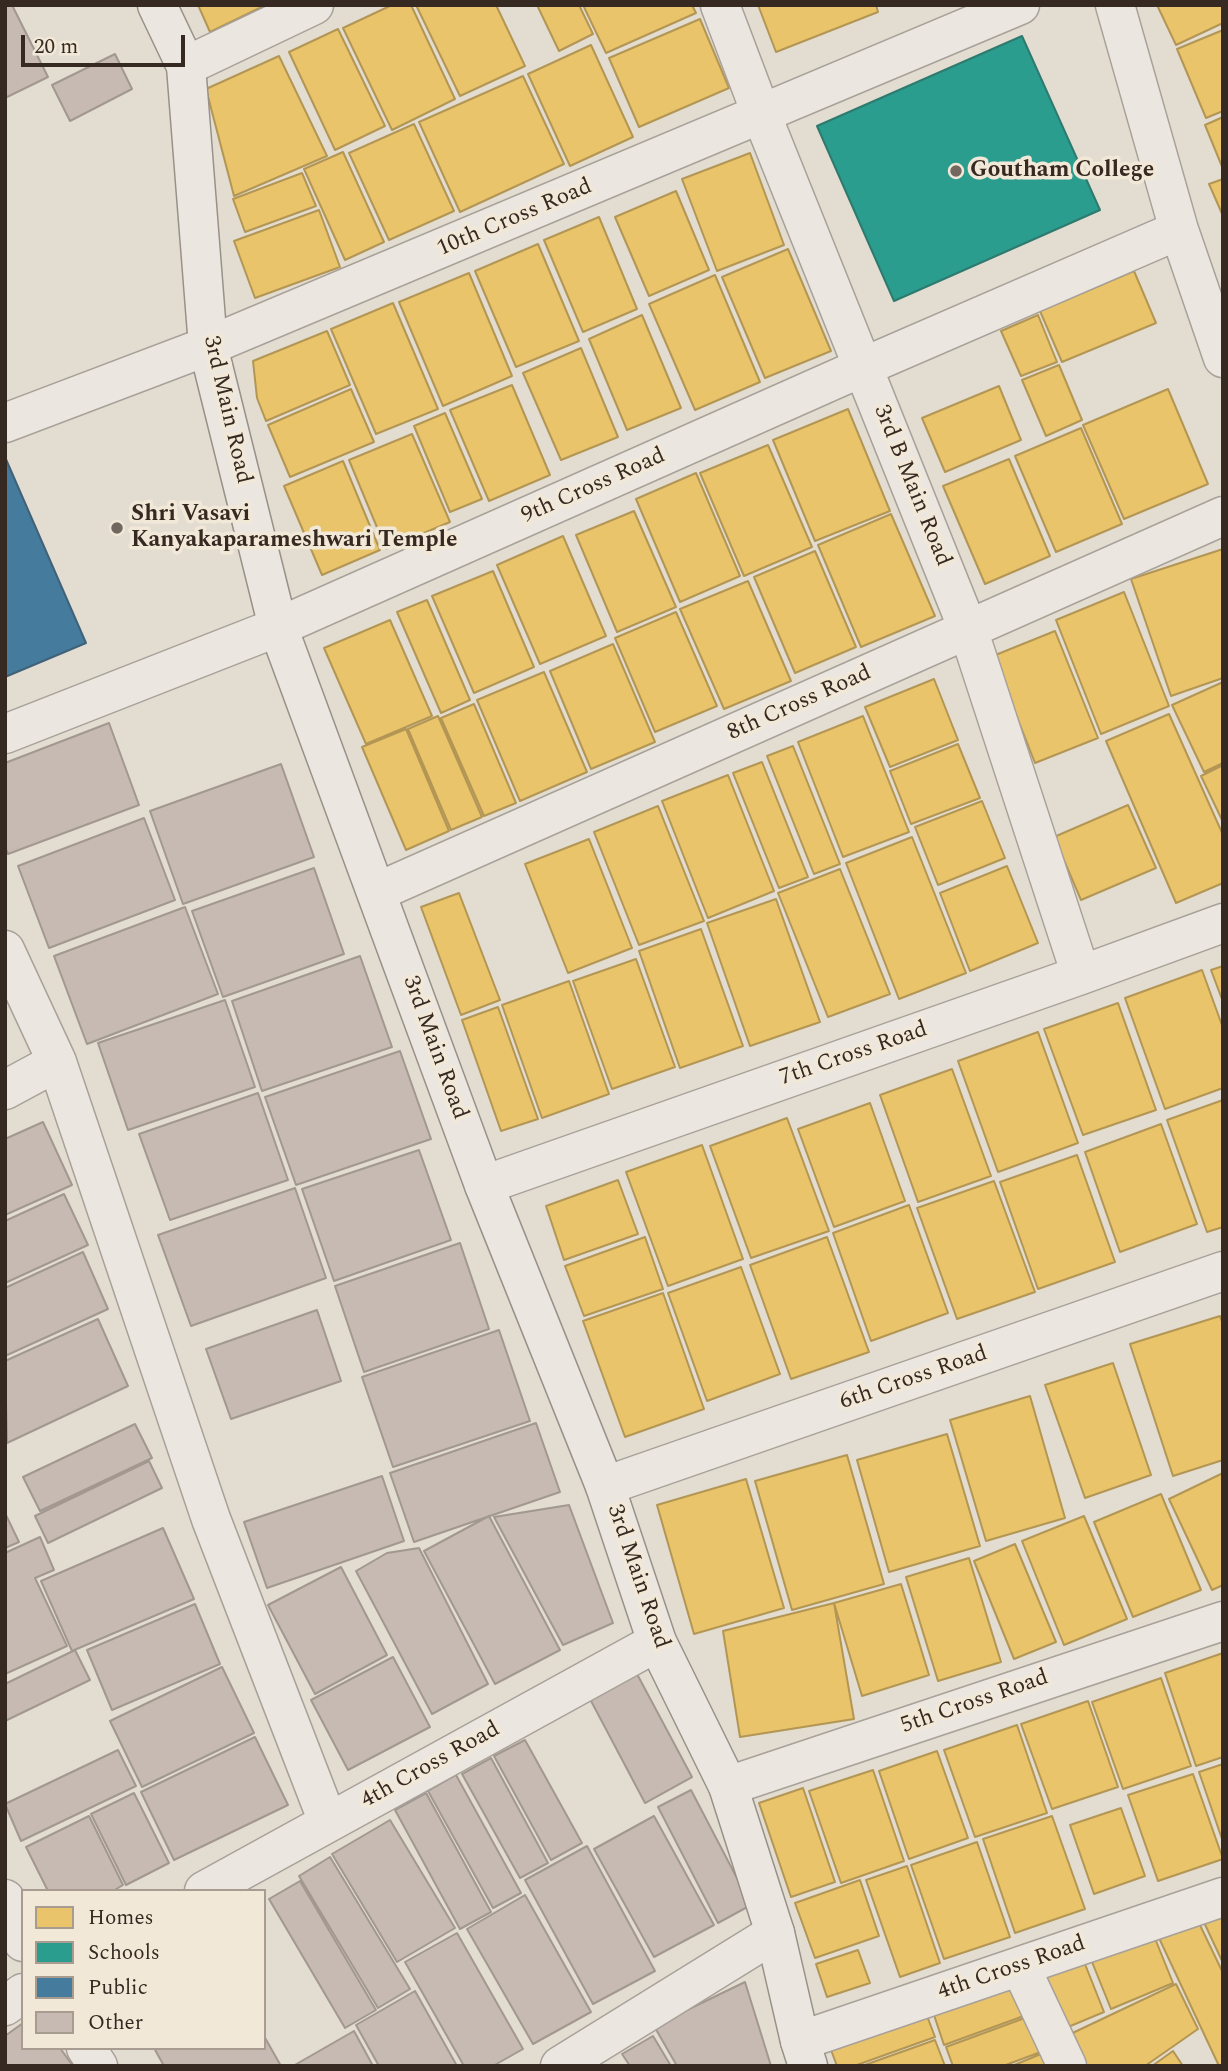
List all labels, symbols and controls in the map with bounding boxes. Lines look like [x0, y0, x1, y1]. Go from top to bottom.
scale bar [24, 21, 189, 65]
text: 20 m [34, 31, 78, 63]
place label: Goutham College [970, 157, 1154, 185]
marker: Goutham College [948, 163, 964, 179]
street label: 10th Cross Road [433, 174, 597, 264]
street label: 3rd Main Road [196, 333, 256, 487]
street label: 3rd B Main Road [866, 401, 956, 571]
street label: 9th Cross Road [518, 443, 670, 531]
place label: Shri Vasavi Kanyakaparameshwari Temple [131, 501, 457, 555]
marker: Shri Vasavi Kanyakaparameshwari Temple [109, 520, 125, 536]
street label: 8th Cross Road [724, 660, 876, 748]
street label: 3rd Main Road [395, 972, 473, 1124]
street label: 7th Cross Road [777, 1017, 931, 1093]
street label: 6th Cross Road [837, 1341, 991, 1417]
street label: 3rd Main Road [599, 1501, 675, 1653]
street label: 5th Cross Road [898, 1665, 1052, 1741]
street label: 4th Cross Road [357, 1717, 505, 1815]
legend [21, 1889, 266, 2050]
text: Homes [88, 1902, 154, 1934]
street label: 4th Cross Road [935, 1931, 1089, 2007]
text: Schools [88, 1937, 160, 1969]
text: Public [88, 1972, 148, 2004]
text: Other [88, 2007, 143, 2039]

